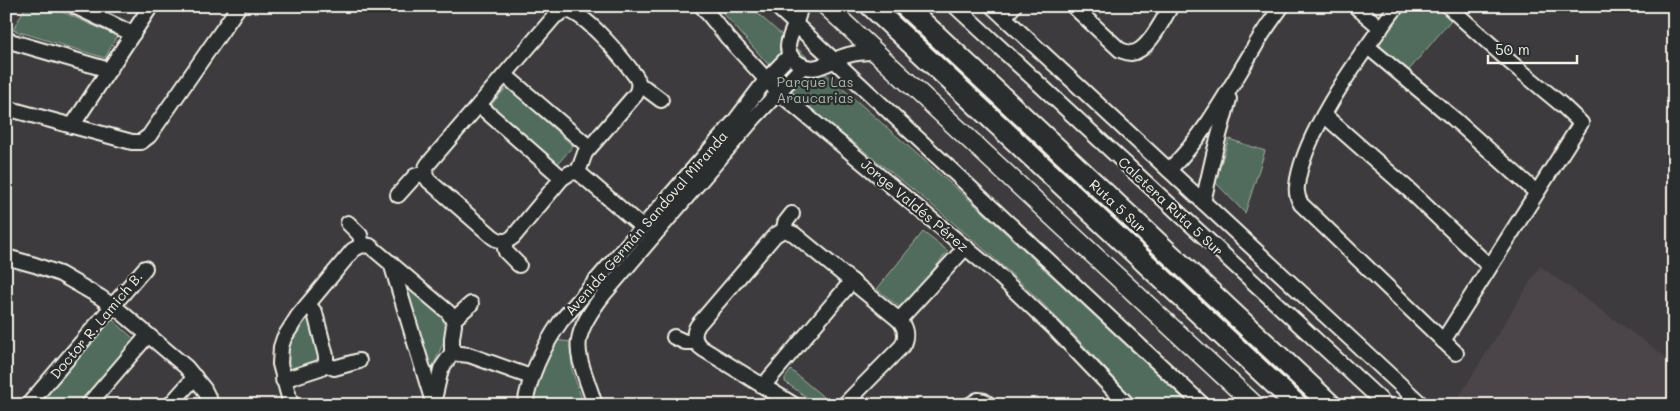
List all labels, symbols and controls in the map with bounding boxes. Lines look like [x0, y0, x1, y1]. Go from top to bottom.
scale bar [1488, 32, 1576, 64]
text: 50 m [1495, 39, 1530, 59]
park label: Parque Las Araucarias [777, 72, 853, 107]
street label: Avenida Germán Sandoval Miranda [560, 127, 732, 319]
street label: Caletera Ruta 5 Sur [1114, 152, 1228, 260]
street label: Jorge Valdés Pérez [857, 154, 973, 256]
street label: Ruta 5 Sur [1085, 175, 1151, 237]
street label: Doctor R. Lamich B. [45, 267, 147, 383]

